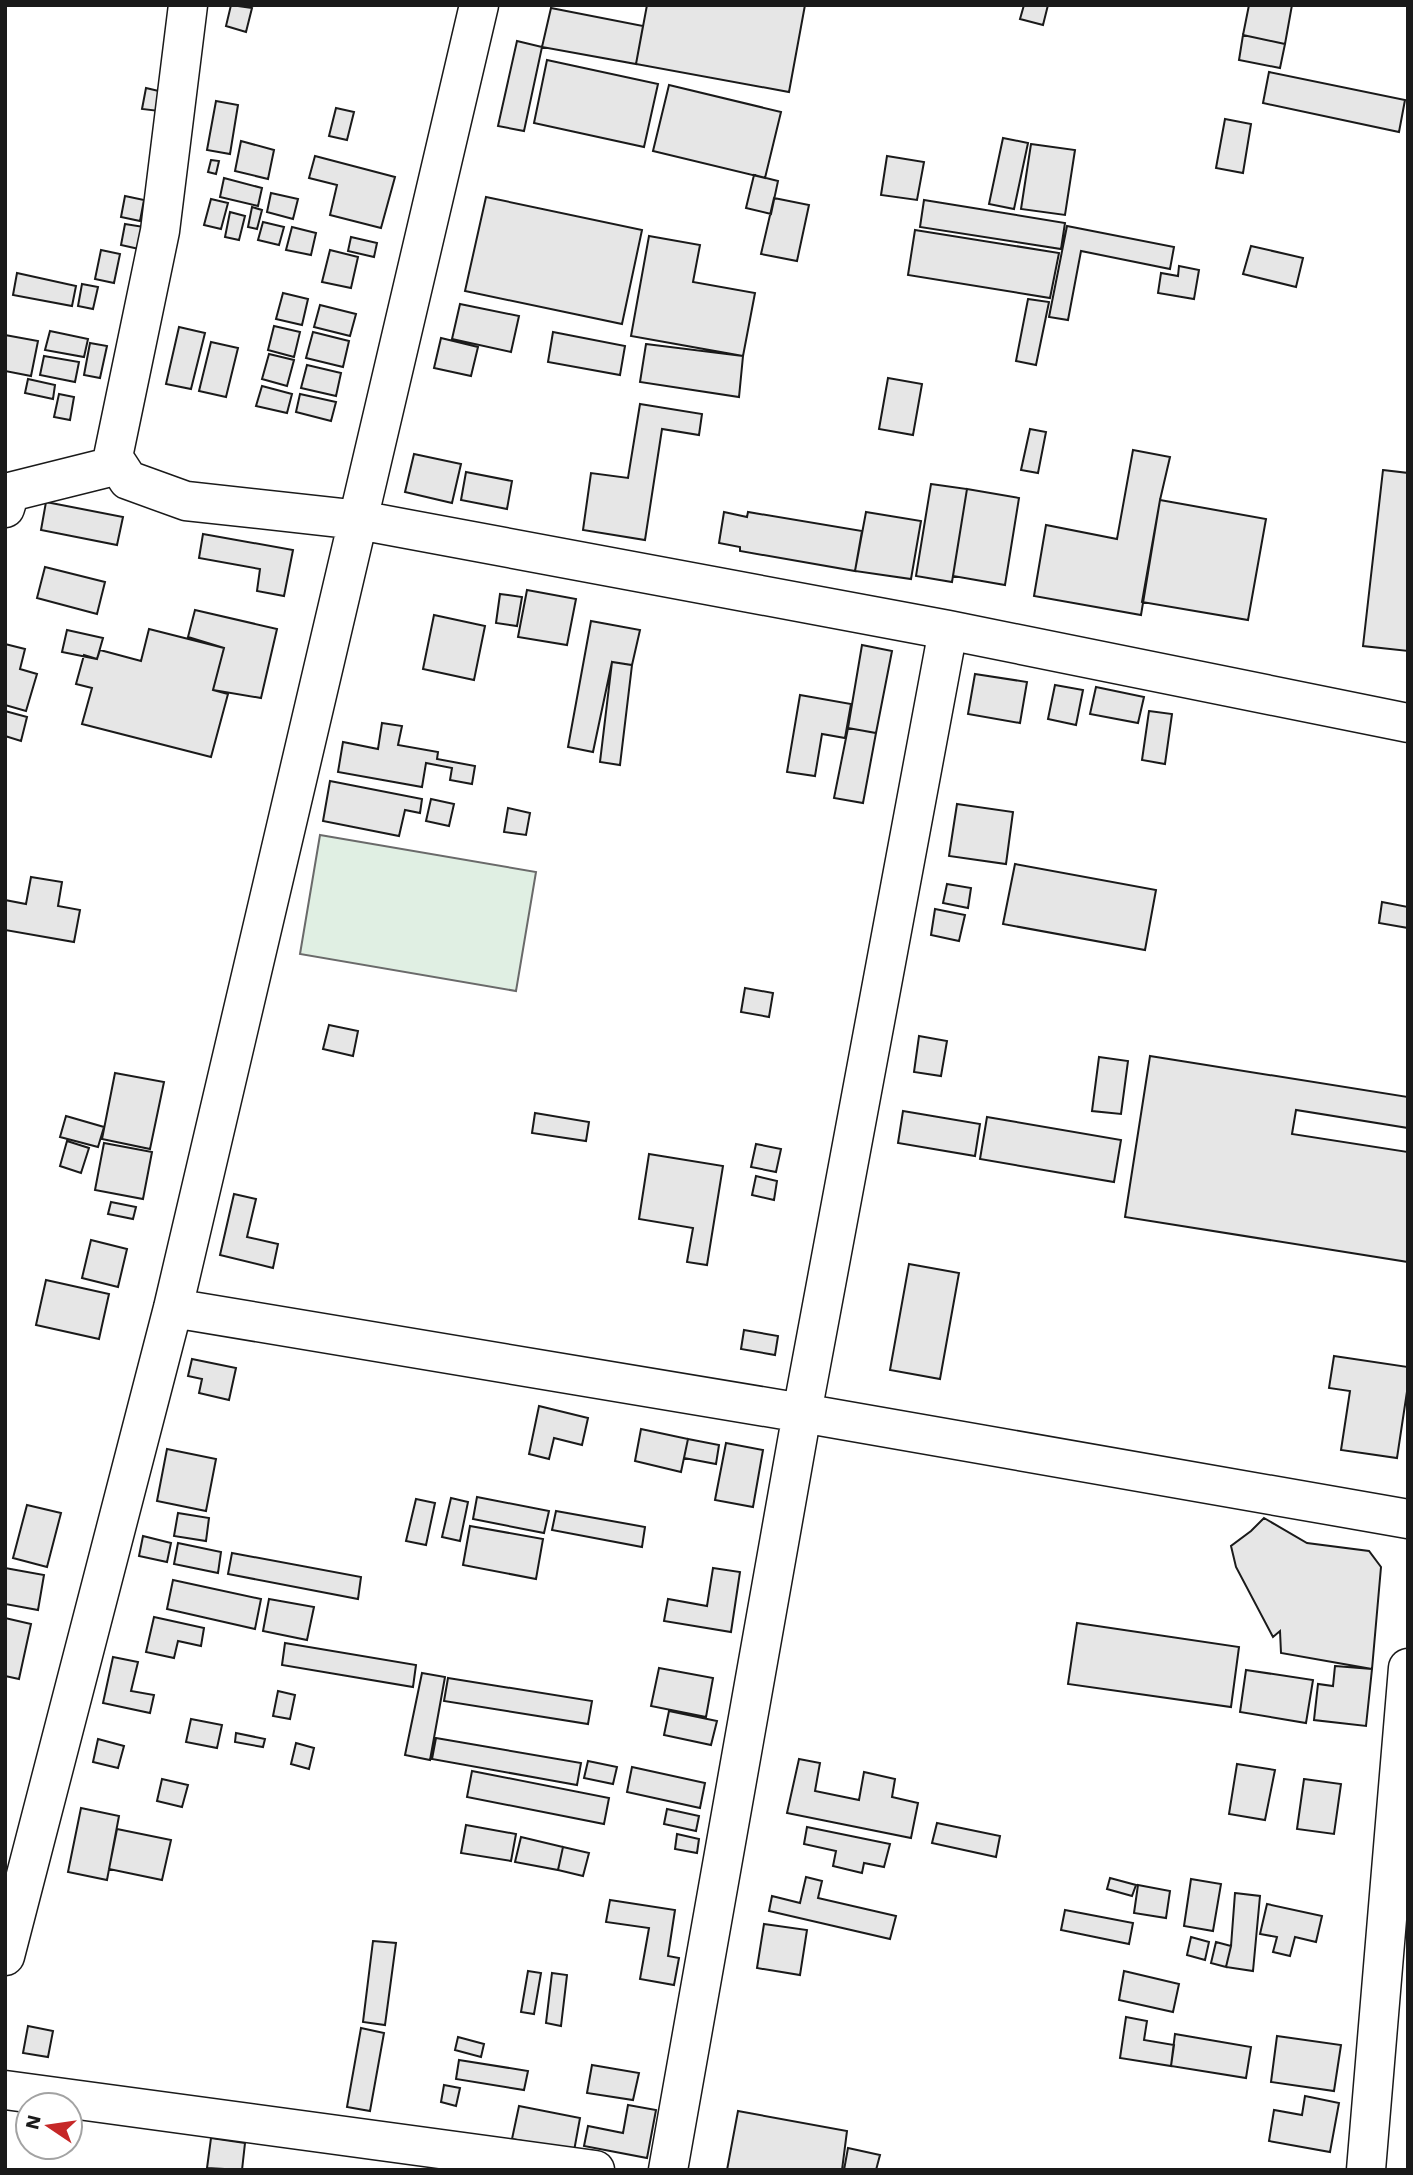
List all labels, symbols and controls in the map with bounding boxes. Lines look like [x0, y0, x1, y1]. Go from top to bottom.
north arrow [14, 2091, 84, 2161]
text: N [20, 2113, 46, 2132]

